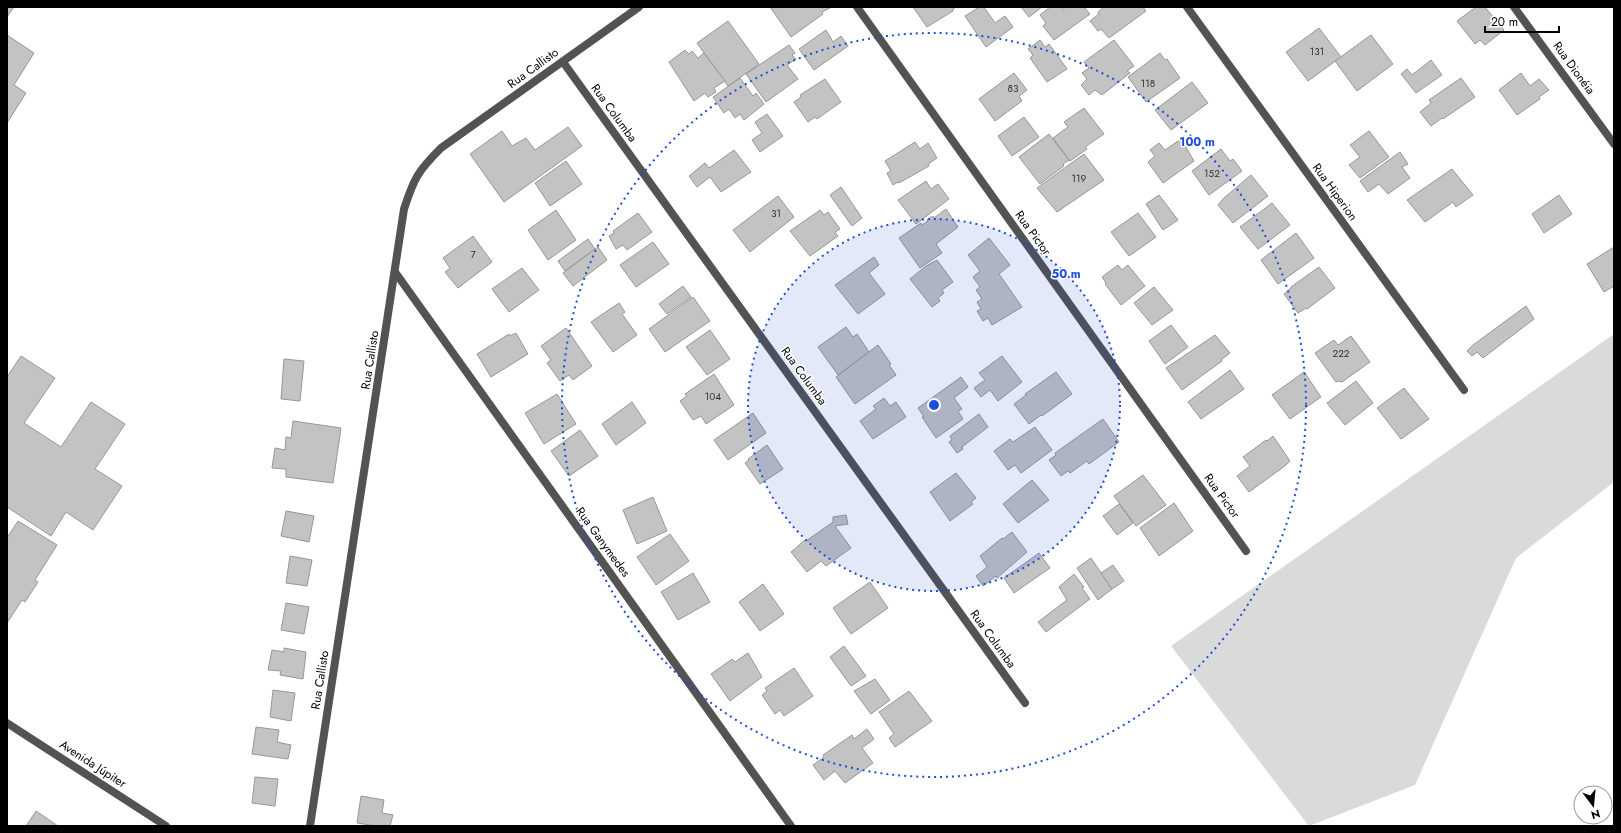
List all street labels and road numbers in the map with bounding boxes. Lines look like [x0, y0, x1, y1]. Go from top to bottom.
street label: Rua Dionéia [1549, 38, 1600, 98]
street label: Rua Callisto [504, 43, 563, 93]
street label: Rua Columba [587, 80, 641, 146]
street label: Rua Hiperion [1308, 160, 1362, 224]
street label: Rua Pictor [1011, 207, 1056, 260]
street label: Rua Callisto [356, 329, 384, 391]
street label: Rua Columba [777, 343, 831, 409]
street label: Rua Pictor [1200, 470, 1245, 523]
street label: Rua Ganymedes [572, 503, 635, 581]
street label: Rua Columba [966, 606, 1020, 672]
street label: Rua Callisto [306, 649, 334, 711]
street label: Avenida Júpiter [56, 736, 131, 793]

